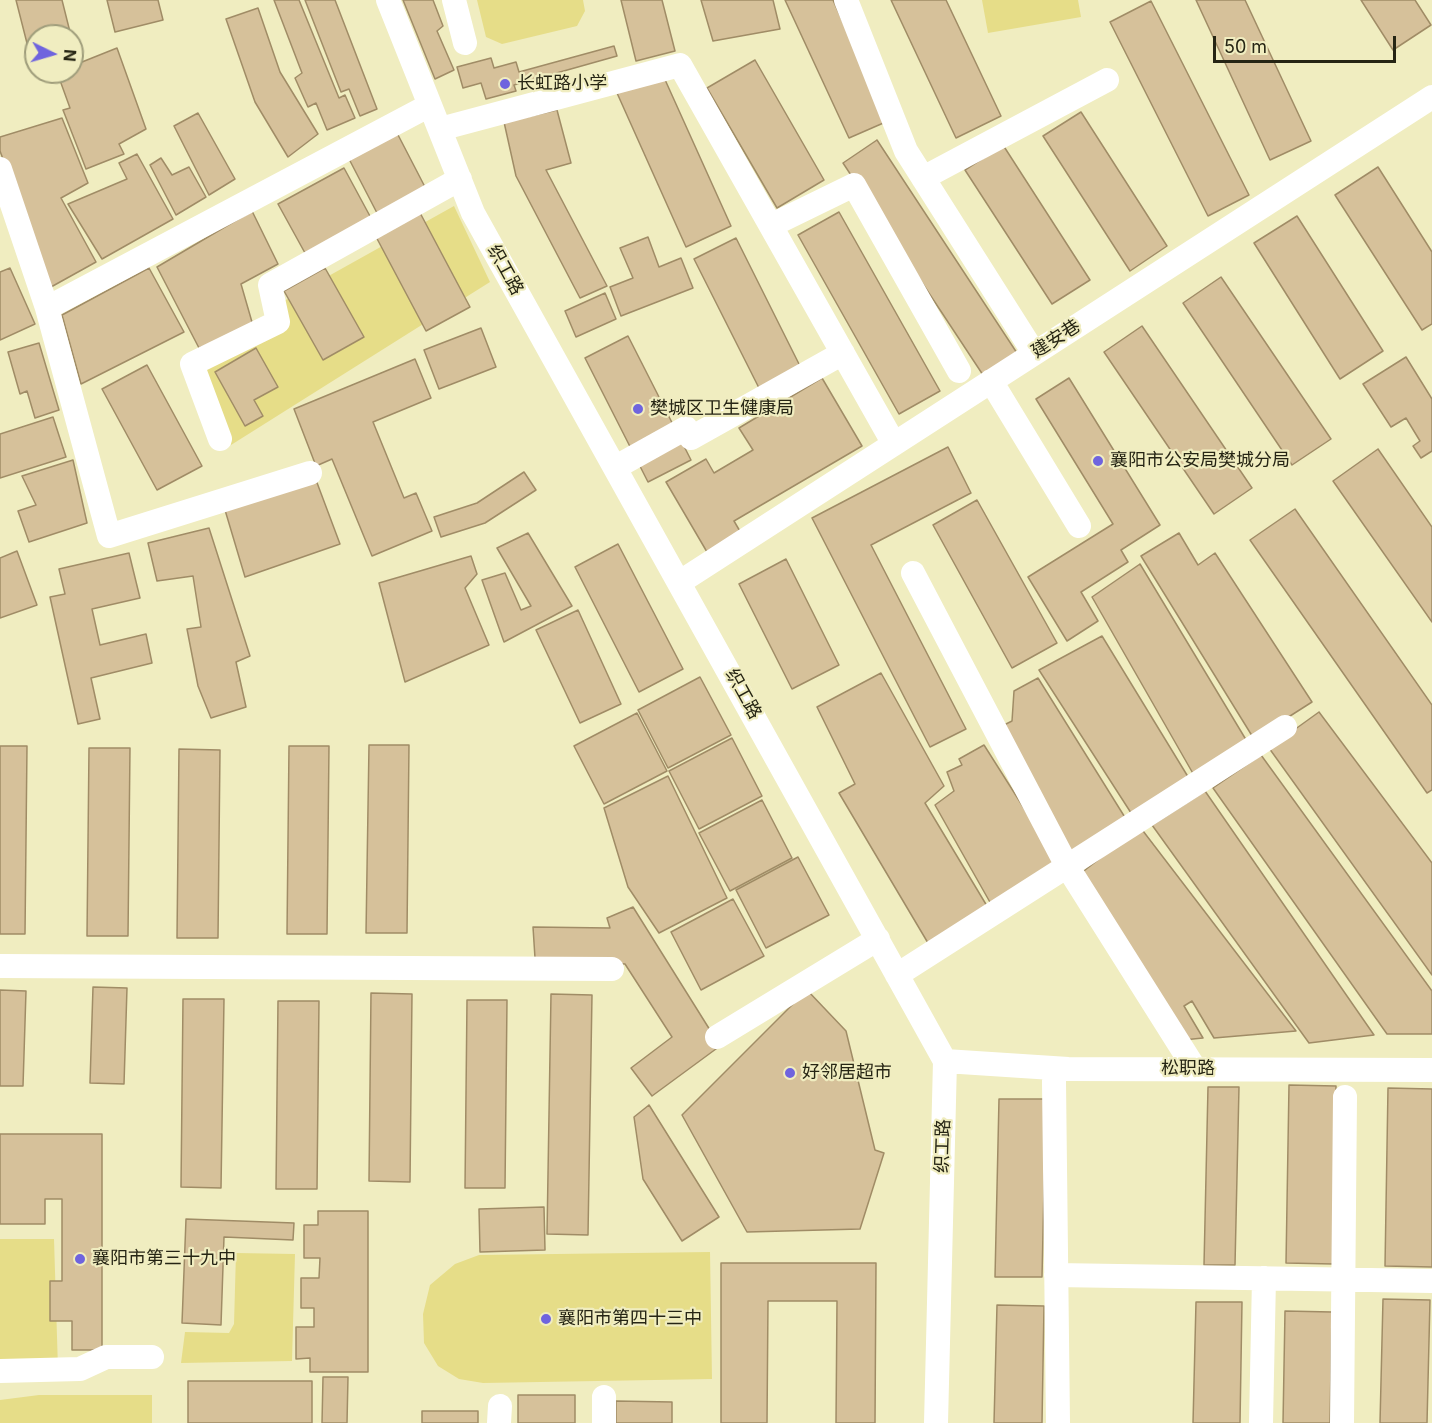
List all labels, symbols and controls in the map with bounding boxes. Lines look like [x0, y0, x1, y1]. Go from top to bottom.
north arrow [24, 24, 84, 84]
scale bar [1216, 24, 1399, 62]
text: 50 m [1224, 36, 1267, 57]
text: N [59, 48, 80, 62]
place label: 长虹路小学 [517, 73, 607, 95]
marker: 长虹路小学 [498, 77, 512, 91]
street label: 织工路 [482, 241, 528, 299]
street label: 建安巷 [1027, 315, 1085, 363]
place label: 樊城区卫生健康局 [650, 398, 794, 420]
marker: 樊城区卫生健康局 [631, 402, 645, 416]
place label: 襄阳市公安局樊城分局 [1110, 450, 1290, 472]
marker: 襄阳市公安局樊城分局 [1091, 454, 1105, 468]
street label: 织工路 [720, 665, 766, 723]
street label: 松职路 [1161, 1058, 1215, 1080]
place label: 好邻居超市 [802, 1062, 892, 1084]
marker: 好邻居超市 [783, 1066, 797, 1080]
street label: 织工路 [931, 1119, 955, 1173]
place label: 襄阳市第三十九中 [92, 1248, 236, 1270]
marker: 襄阳市第三十九中 [73, 1252, 87, 1266]
place label: 襄阳市第四十三中 [558, 1308, 702, 1330]
marker: 襄阳市第四十三中 [539, 1312, 553, 1326]

